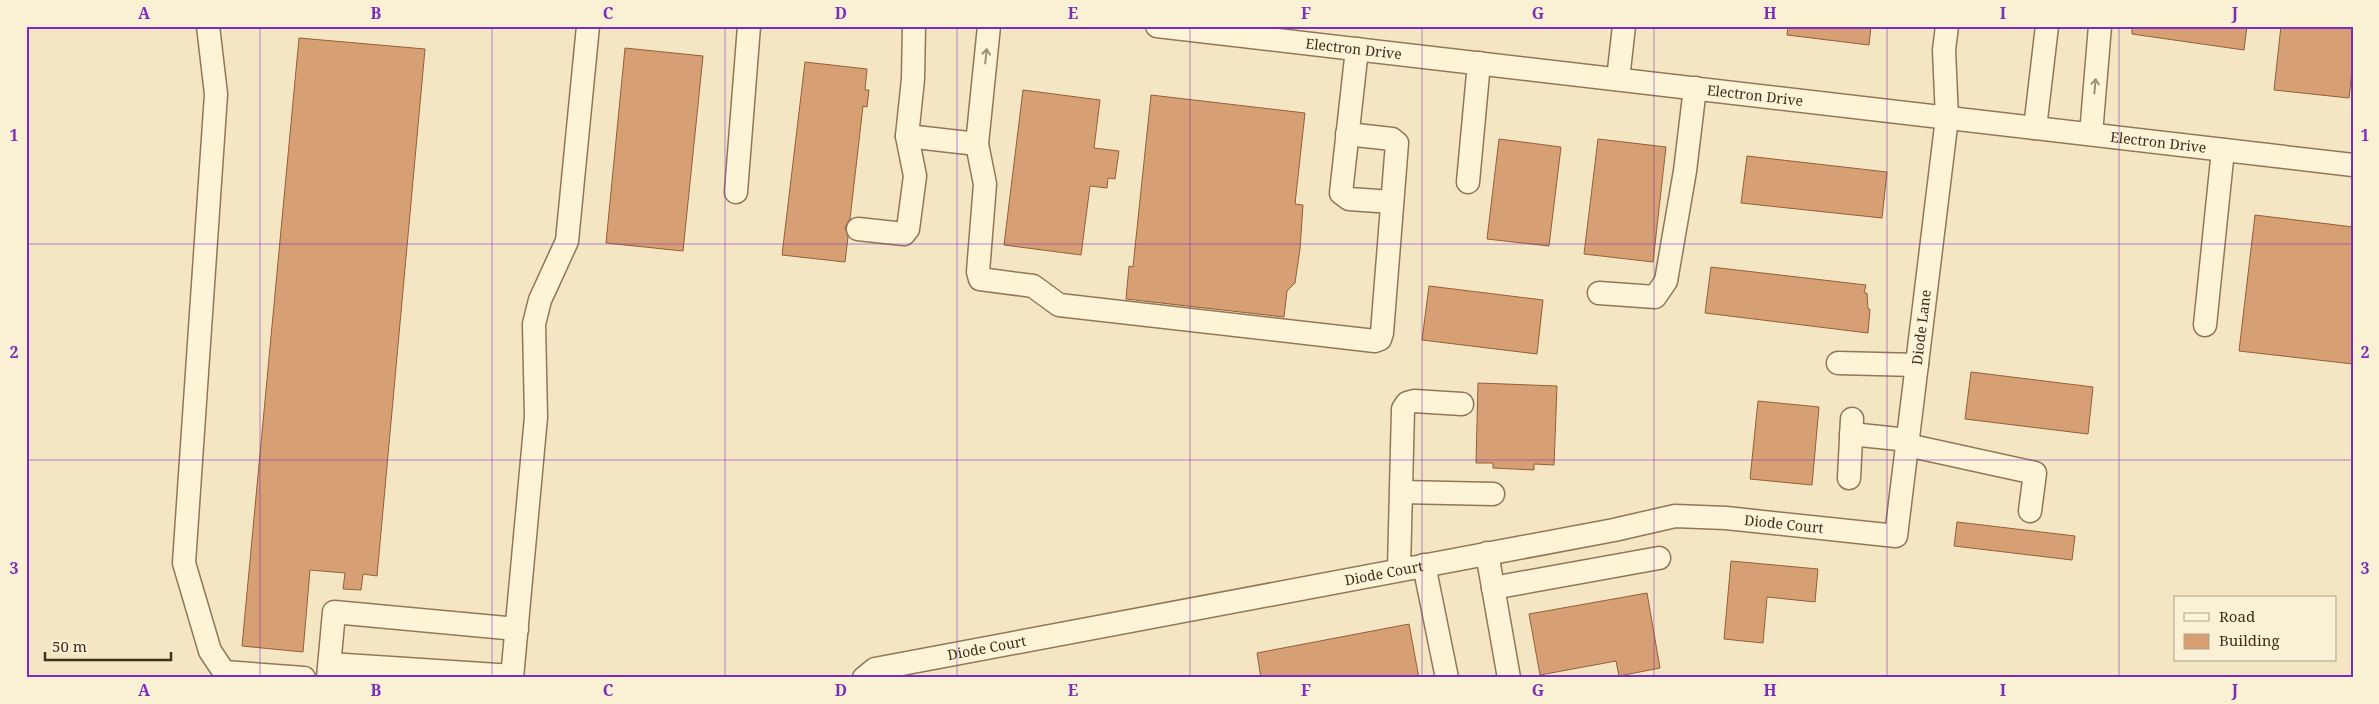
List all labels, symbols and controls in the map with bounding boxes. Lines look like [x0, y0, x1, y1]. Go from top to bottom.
text: A [138, 2, 151, 24]
text: B [371, 2, 382, 24]
text: C [603, 2, 614, 24]
text: D [835, 2, 847, 24]
text: E [1068, 2, 1078, 24]
text: F [1301, 2, 1311, 24]
text: G [1532, 2, 1544, 24]
text: H [1763, 2, 1777, 24]
text: I [2000, 2, 2006, 24]
text: J [2231, 2, 2239, 24]
street label: Electron Drive [1305, 33, 1403, 63]
one-way arrow [981, 49, 991, 65]
one-way arrow [2090, 78, 2100, 94]
street label: Electron Drive [1706, 80, 1804, 110]
text: 1 [9, 124, 19, 146]
text: 1 [2360, 124, 2370, 146]
street label: Electron Drive [2109, 127, 2207, 157]
street label: Diode Lane [1907, 289, 1935, 366]
text: 2 [9, 341, 19, 363]
text: 2 [2360, 341, 2370, 363]
street label: Diode Court [1743, 510, 1825, 537]
street label: Diode Court [1343, 556, 1425, 589]
text: 3 [9, 557, 19, 579]
text: 3 [2360, 557, 2370, 579]
legend [2174, 596, 2336, 662]
text: Road [2219, 606, 2255, 626]
scale bar [45, 629, 171, 661]
text: Building [2219, 630, 2280, 650]
street label: Diode Court [946, 631, 1028, 664]
text: 50 m [52, 636, 87, 656]
text: A [138, 679, 151, 701]
text: B [371, 679, 382, 701]
text: C [603, 679, 614, 701]
text: D [835, 679, 847, 701]
text: E [1068, 679, 1078, 701]
text: F [1301, 679, 1311, 701]
text: G [1532, 679, 1544, 701]
text: H [1763, 679, 1777, 701]
text: I [2000, 679, 2006, 701]
text: J [2231, 679, 2239, 701]

